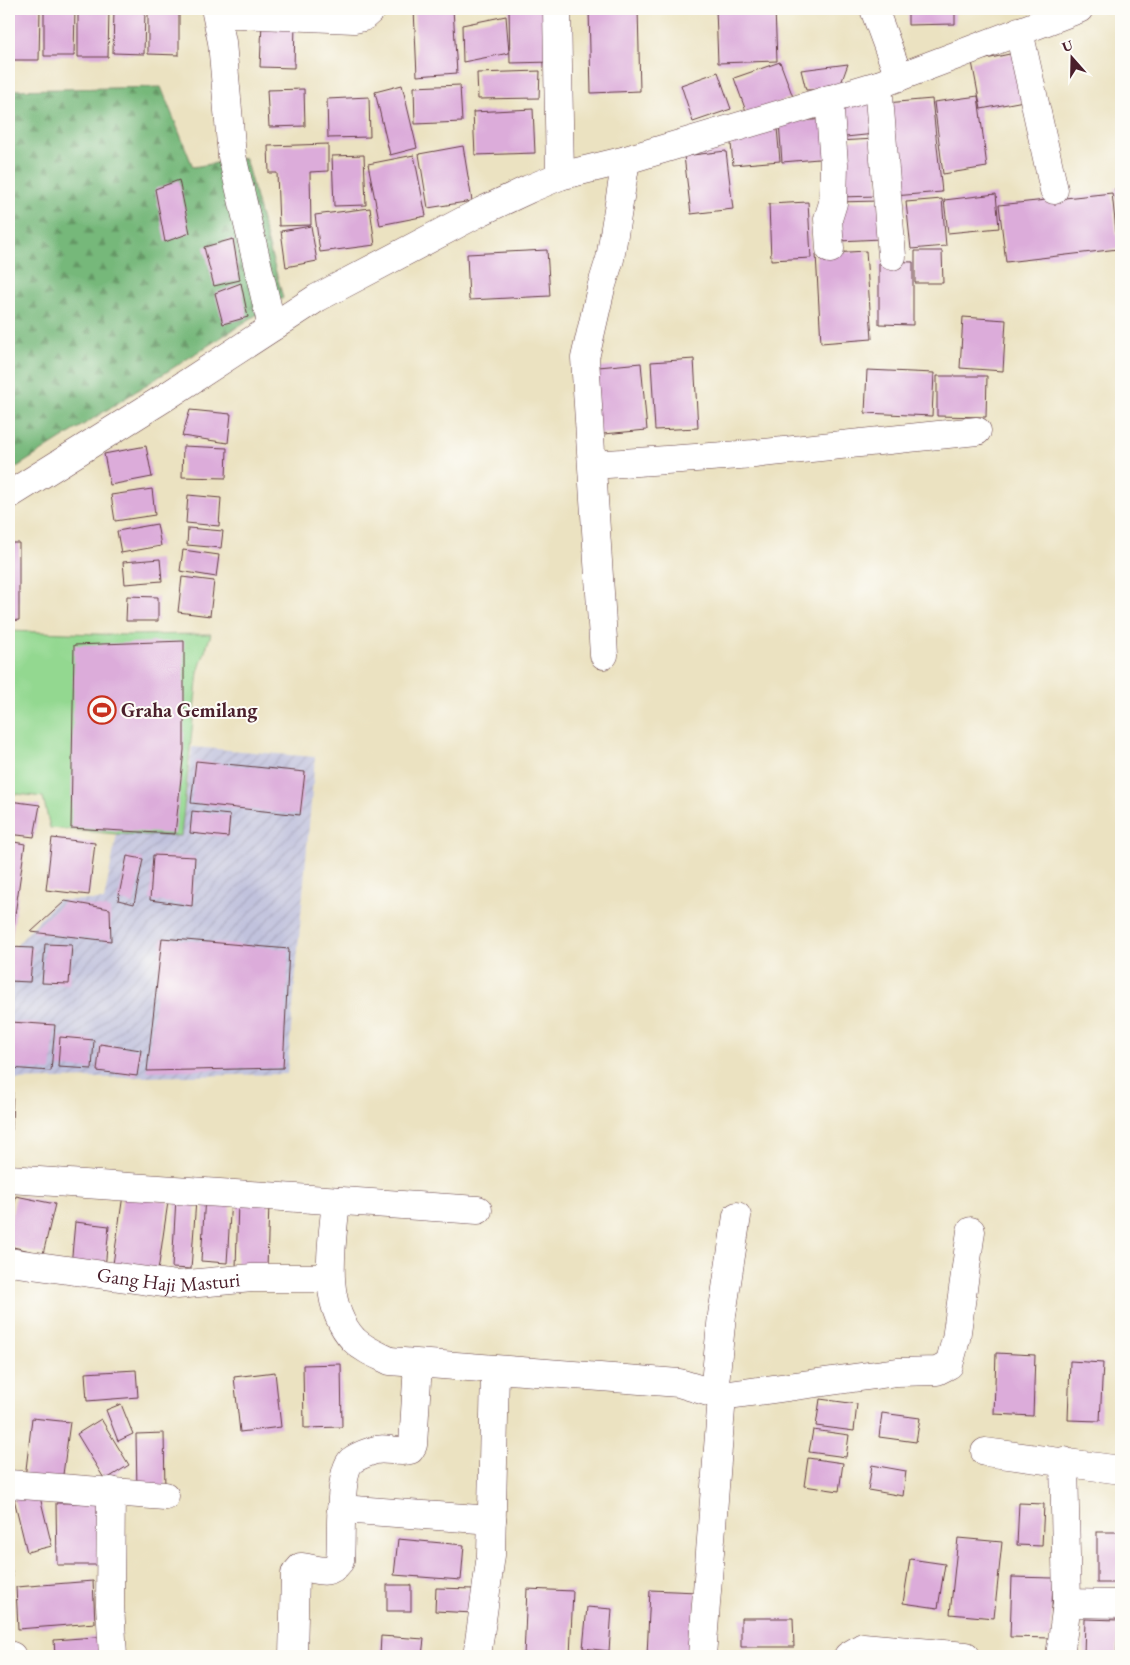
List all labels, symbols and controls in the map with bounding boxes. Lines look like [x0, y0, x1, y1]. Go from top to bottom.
north arrow [1048, 32, 1098, 82]
text: U [1060, 35, 1076, 56]
sports icon: Graha Gemilang [87, 695, 117, 725]
place label: Graha Gemilang [121, 697, 258, 723]
street label: Gang Haji Masturi [96, 1261, 241, 1298]

